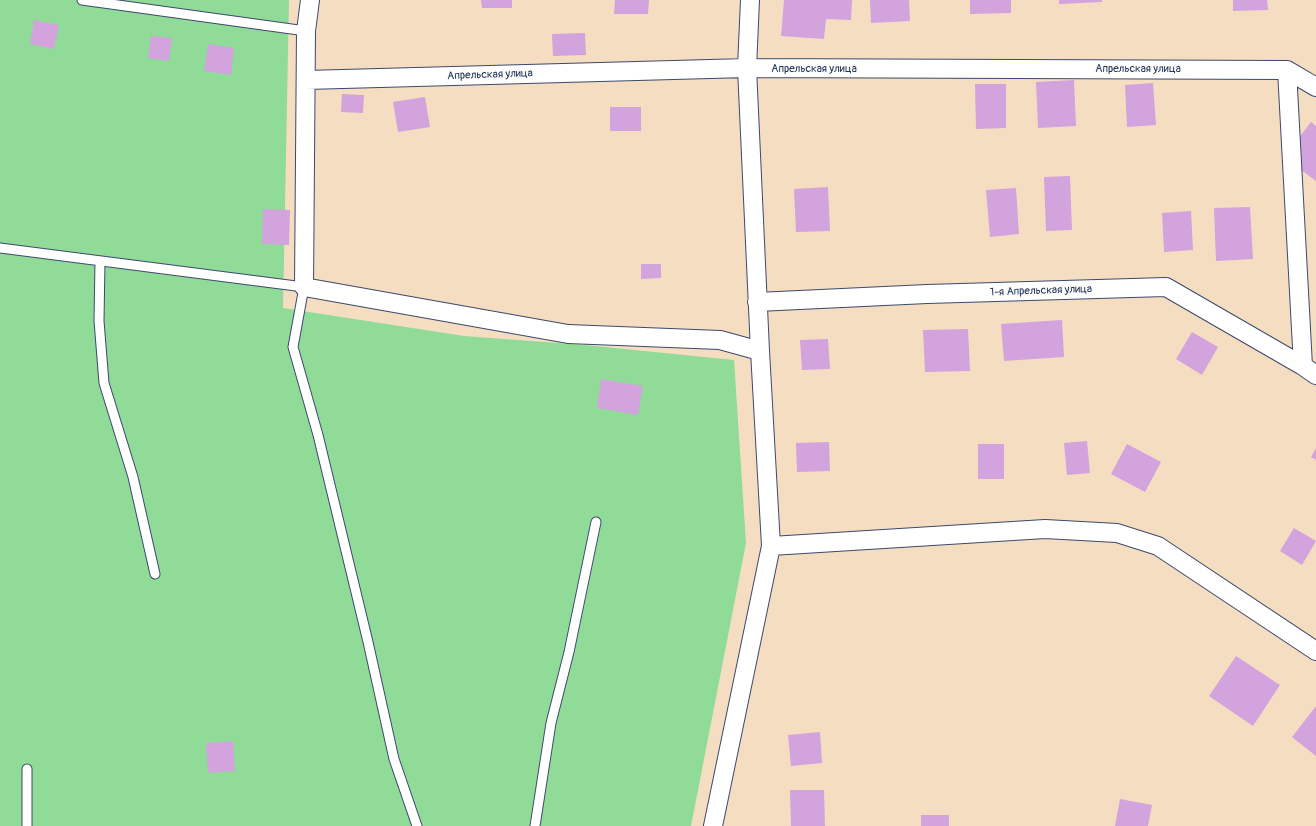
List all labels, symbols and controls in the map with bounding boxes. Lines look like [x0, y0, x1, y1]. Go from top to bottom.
street label: Апрельская улица [771, 62, 857, 76]
street label: Апрельская улица [1095, 62, 1181, 76]
street label: Апрельская улица [447, 67, 533, 83]
street label: 1-я Апрельская улица [990, 283, 1092, 299]

